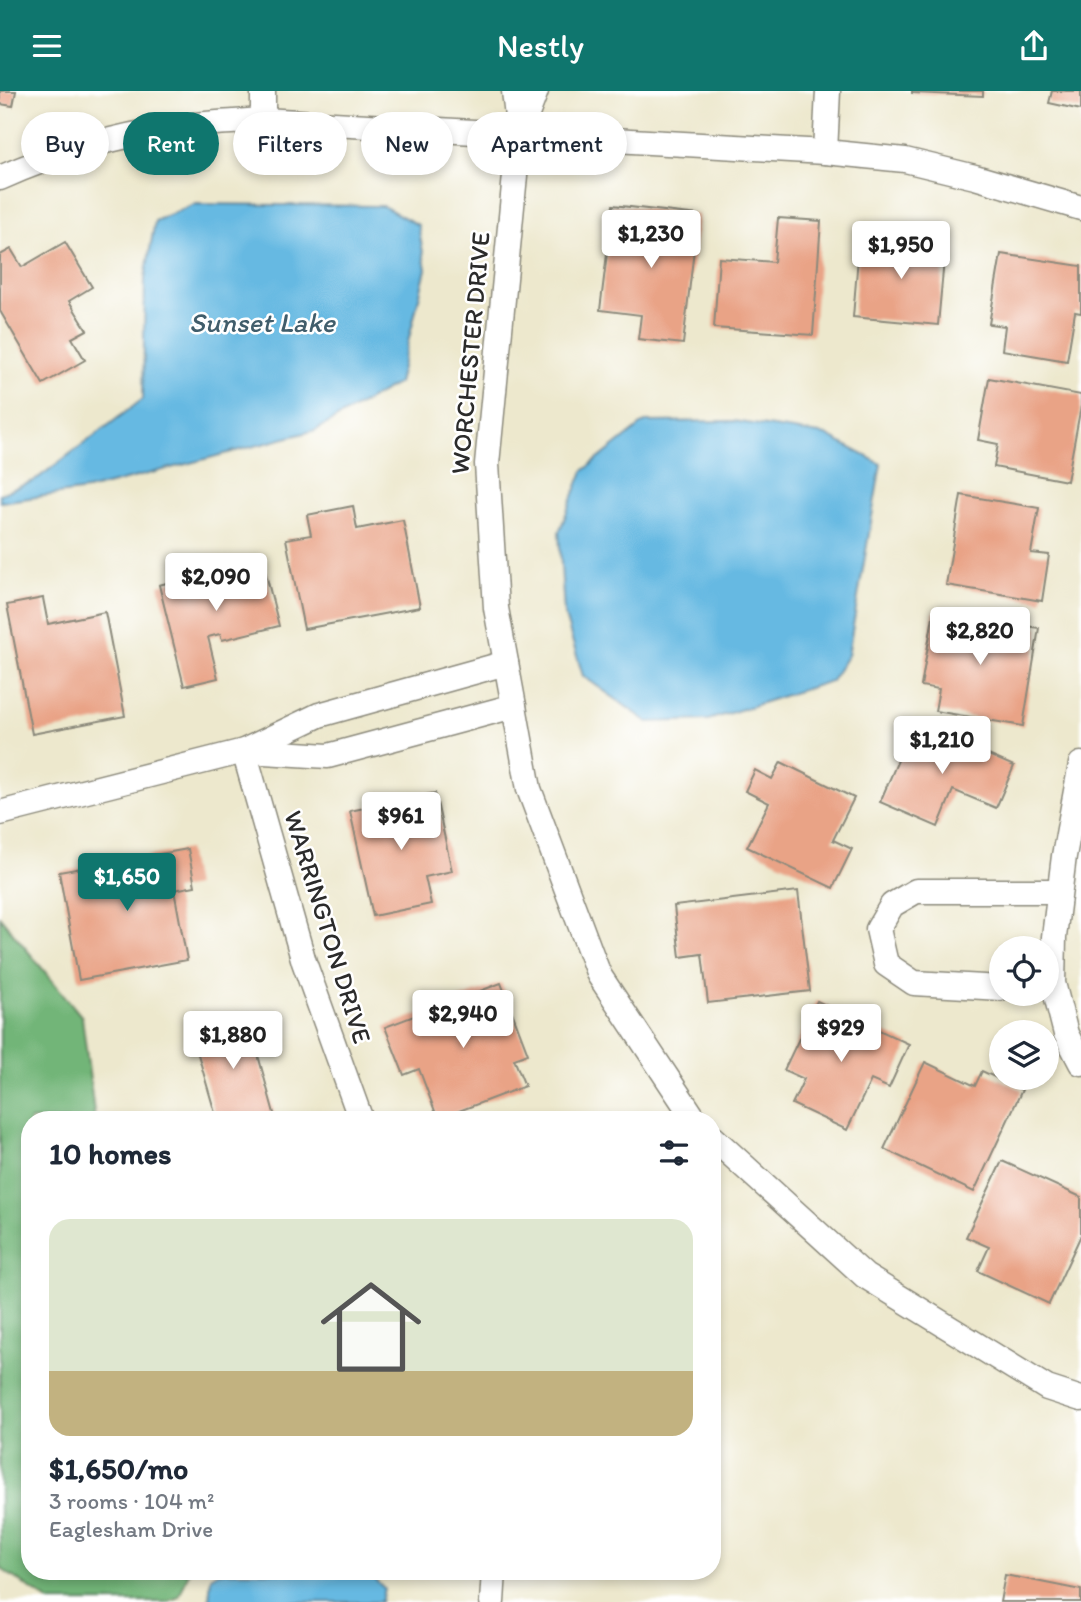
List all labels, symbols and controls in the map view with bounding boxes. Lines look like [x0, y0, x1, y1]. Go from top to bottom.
icon: menu [28, 27, 66, 65]
text: Nestly [497, 27, 584, 65]
icon: share [1015, 27, 1053, 65]
chip: Buy [21, 112, 109, 175]
chip: Rent [123, 112, 219, 175]
chip: Filters [233, 112, 347, 175]
chip: New [361, 112, 453, 175]
chip: Apartment [467, 112, 627, 175]
pin: $1,230 [594, 211, 708, 270]
text: $1,230 [618, 219, 684, 247]
pin: $1,950 [844, 221, 958, 281]
street label: WORCHESTER DRIVE [443, 230, 497, 476]
text: $1,950 [868, 230, 934, 258]
water label: Sunset Lake [189, 305, 337, 339]
pin: $2,090 [159, 553, 273, 613]
text: $2,090 [181, 562, 251, 590]
pin: $2,820 [923, 607, 1037, 667]
text: $2,820 [946, 616, 1014, 644]
pin: $1,210 [885, 717, 999, 776]
text: $1,210 [910, 725, 974, 753]
pin: $961 [360, 793, 442, 852]
text: $961 [378, 801, 424, 829]
street label: WARRINGTON DRIVE [277, 807, 379, 1047]
pin: $1,650 [70, 853, 184, 913]
text: $1,650 [94, 862, 160, 890]
map controls [989, 936, 1059, 1090]
button: locate [989, 936, 1059, 1006]
pin: $2,940 [406, 991, 520, 1050]
text: $2,940 [428, 999, 498, 1027]
pin: $929 [800, 1005, 882, 1064]
pin: $1,880 [176, 1011, 290, 1071]
text: $929 [817, 1013, 865, 1041]
text: $1,880 [199, 1020, 267, 1048]
button: layers [989, 1020, 1059, 1090]
icon: filters [655, 1134, 693, 1172]
text: 10 homes [49, 1135, 172, 1172]
icon: home [308, 1264, 434, 1390]
text: $1,650/mo [49, 1450, 188, 1487]
text: 3 rooms · 104 m² [49, 1487, 214, 1515]
text: Eaglesham Drive [49, 1515, 213, 1543]

